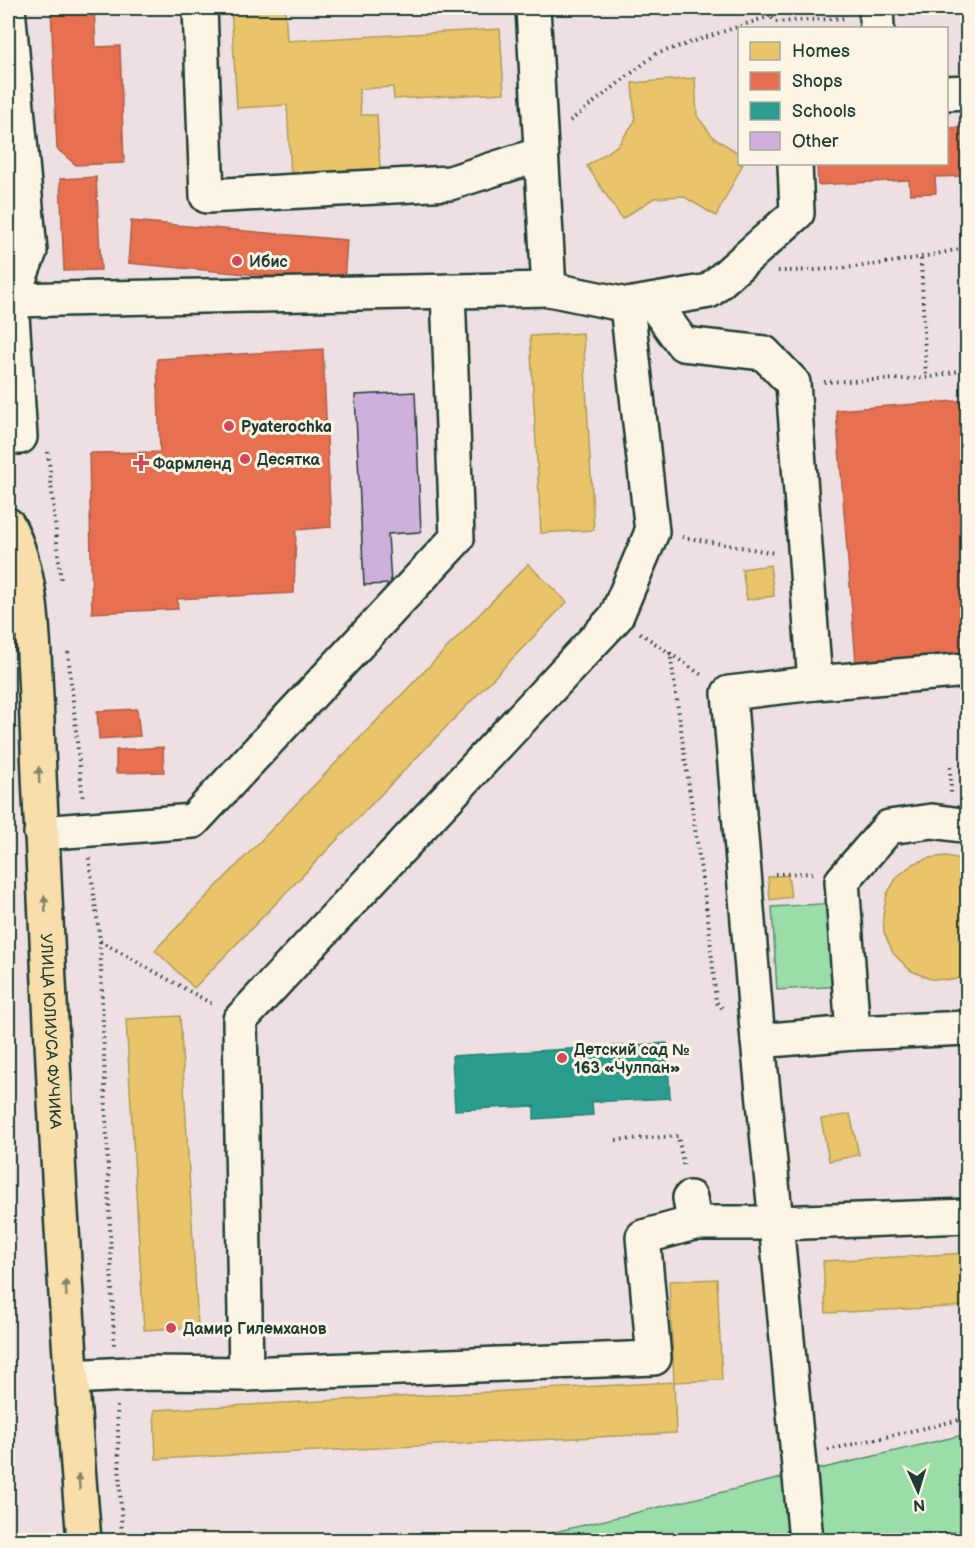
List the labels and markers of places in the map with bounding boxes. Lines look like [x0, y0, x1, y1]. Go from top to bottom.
place label: Ибис [249, 253, 287, 272]
marker: Ибис [230, 254, 244, 268]
place label: Pyaterochka [241, 418, 332, 437]
marker: Pyaterochka [222, 419, 236, 433]
place label: Десятка [257, 451, 321, 470]
marker: Десятка [238, 452, 252, 466]
place label: Фармленд [153, 455, 232, 474]
marker: Фармленд [134, 456, 148, 470]
place label: Детский сад № 163 «Чулпан» [574, 1041, 690, 1078]
marker: Детский сад № 163 «Чулпан» [555, 1051, 569, 1065]
place label: Дамир Гилемханов [183, 1320, 327, 1339]
marker: Дамир Гилемханов [164, 1321, 178, 1335]

